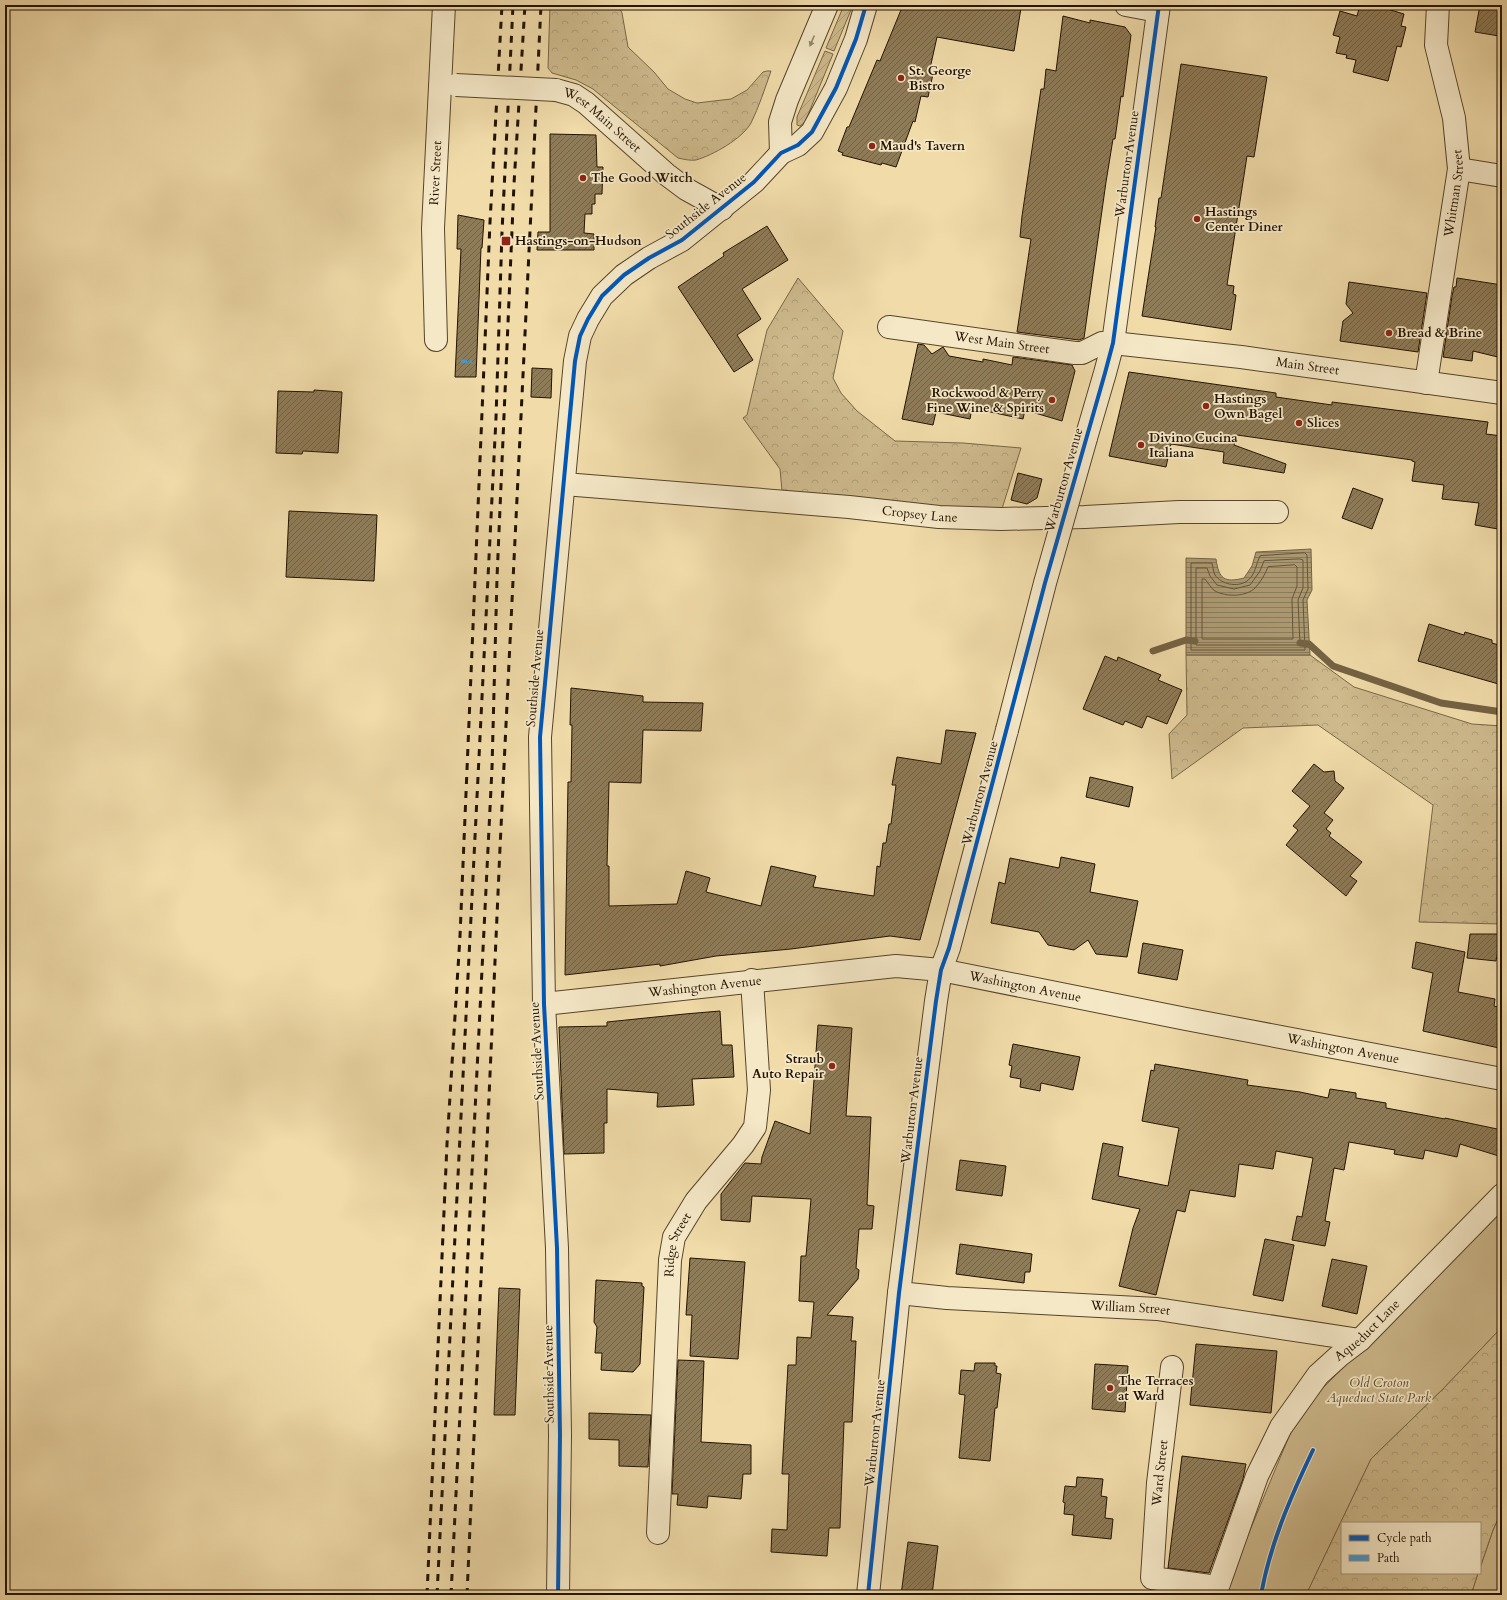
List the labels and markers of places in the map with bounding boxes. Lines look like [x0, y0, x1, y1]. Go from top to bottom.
place label: St. George Bistro [909, 62, 972, 95]
marker: St. George Bistro [896, 73, 906, 83]
place label: Maud's Tavern [880, 137, 966, 155]
marker: Maud's Tavern [867, 141, 877, 151]
place label: The Good Witch [591, 169, 693, 187]
marker: The Good Witch [578, 173, 588, 183]
place label: Hastings Center Diner [1205, 203, 1283, 236]
marker: Hastings Center Diner [1192, 214, 1202, 224]
place label: Hastings-on-Hudson [515, 232, 642, 250]
marker: Hastings-on-Hudson [500, 235, 512, 247]
place label: Bread & Brine [1397, 324, 1482, 342]
marker: Bread & Brine [1384, 328, 1394, 338]
place label: Rockwood & Perry Fine Wine & Spirits [926, 384, 1045, 417]
place label: Hastings Own Bagel [1214, 390, 1282, 423]
marker: Rockwood & Perry Fine Wine & Spirits [1047, 395, 1057, 405]
marker: Hastings Own Bagel [1201, 401, 1211, 411]
place label: Slices [1307, 414, 1340, 432]
marker: Slices [1294, 418, 1304, 428]
place label: Divino Cucina Italiana [1149, 429, 1238, 462]
marker: Divino Cucina Italiana [1136, 440, 1146, 450]
place label: Straub Auto Repair [752, 1050, 825, 1083]
marker: Straub Auto Repair [827, 1061, 837, 1071]
place label: The Terraces at Ward [1118, 1372, 1194, 1405]
marker: The Terraces at Ward [1105, 1383, 1115, 1393]

